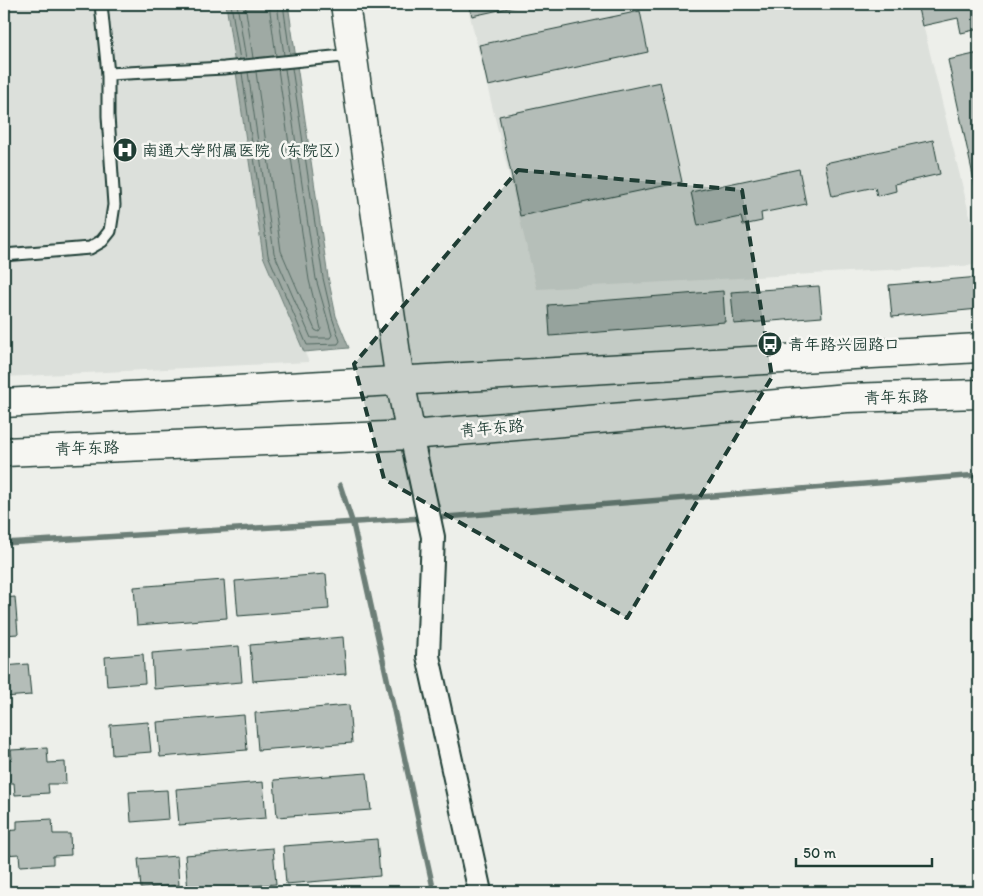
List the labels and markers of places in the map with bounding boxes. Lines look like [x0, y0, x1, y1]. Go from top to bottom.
hospital icon: 南通大学附属医院（东院区） [112, 137, 138, 163]
place label: 南通大学附属医院（东院区） [142, 141, 350, 160]
bus stop icon: 青年路兴园路口 [757, 331, 783, 357]
place label: 青年路兴园路口 [788, 335, 900, 354]

